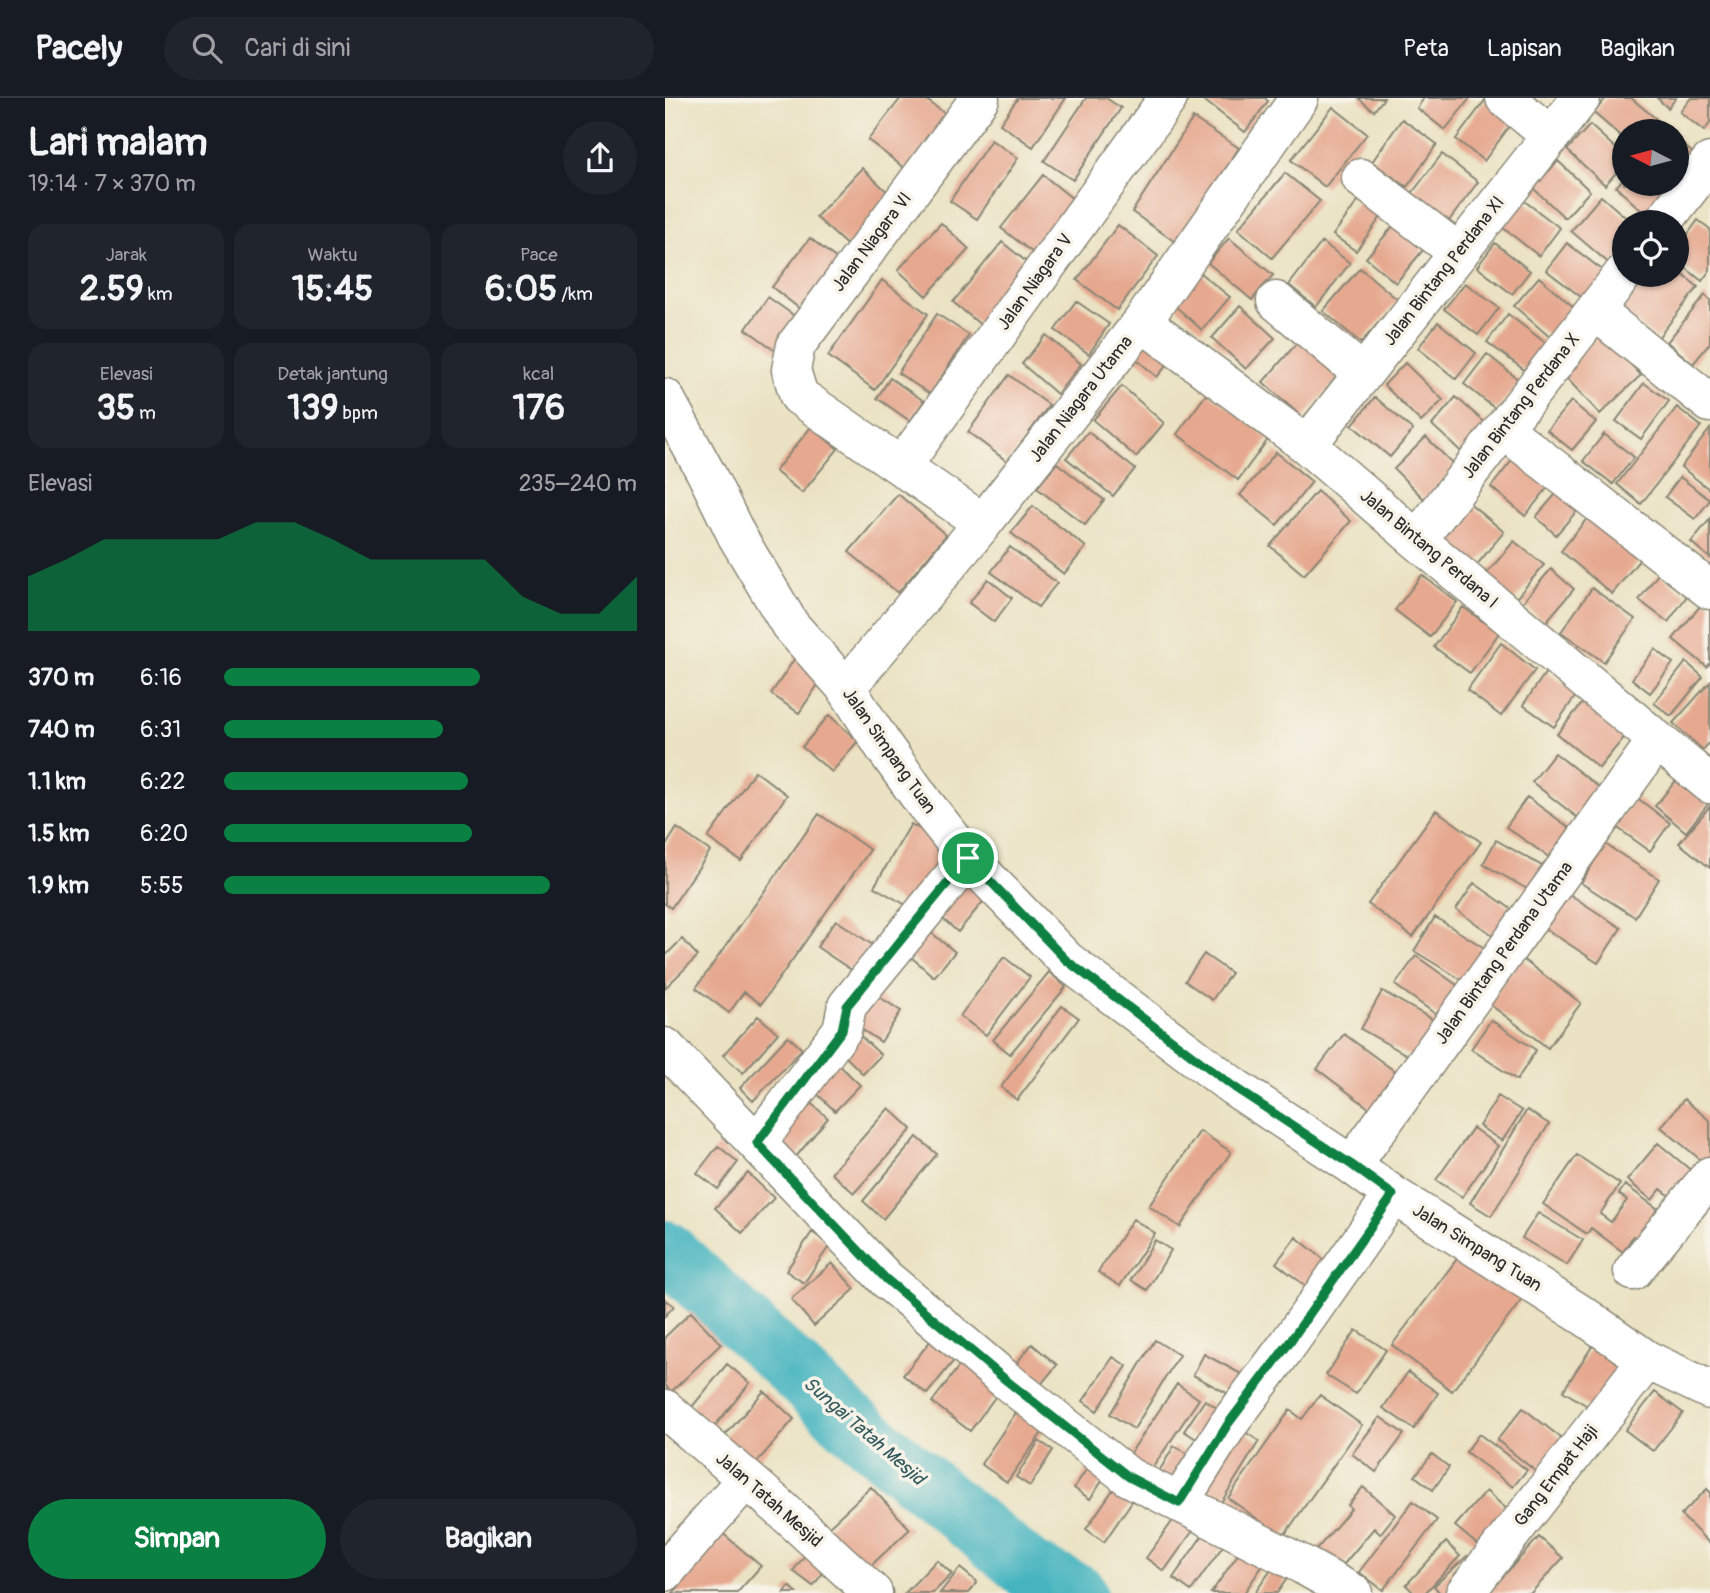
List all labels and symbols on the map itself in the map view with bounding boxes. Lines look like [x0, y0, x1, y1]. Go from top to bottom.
north arrow [1612, 119, 1689, 196]
street label: Jalan Niagara VI [827, 188, 917, 296]
street label: Jalan Bintang Perdana XI [1378, 191, 1510, 351]
street label: Jalan Niagara V [992, 229, 1078, 335]
street label: Jalan Bintang Perdana X [1457, 328, 1585, 484]
street label: Jalan Niagara Utama [1024, 331, 1138, 467]
street label: Jalan Bintang Perdana I [1355, 484, 1503, 614]
street label: Jalan Simpang Tuan [837, 684, 941, 818]
pin [938, 828, 998, 888]
street label: Jalan Bintang Perdana Utama [1430, 857, 1578, 1049]
street label: Jalan Simpang Tuan [1408, 1199, 1546, 1297]
water label: Sungai Tatah Mesjid [798, 1372, 932, 1492]
street label: Gang Empat Haji [1509, 1421, 1603, 1531]
street label: Jalan Tatah Mesjid [711, 1447, 827, 1553]

